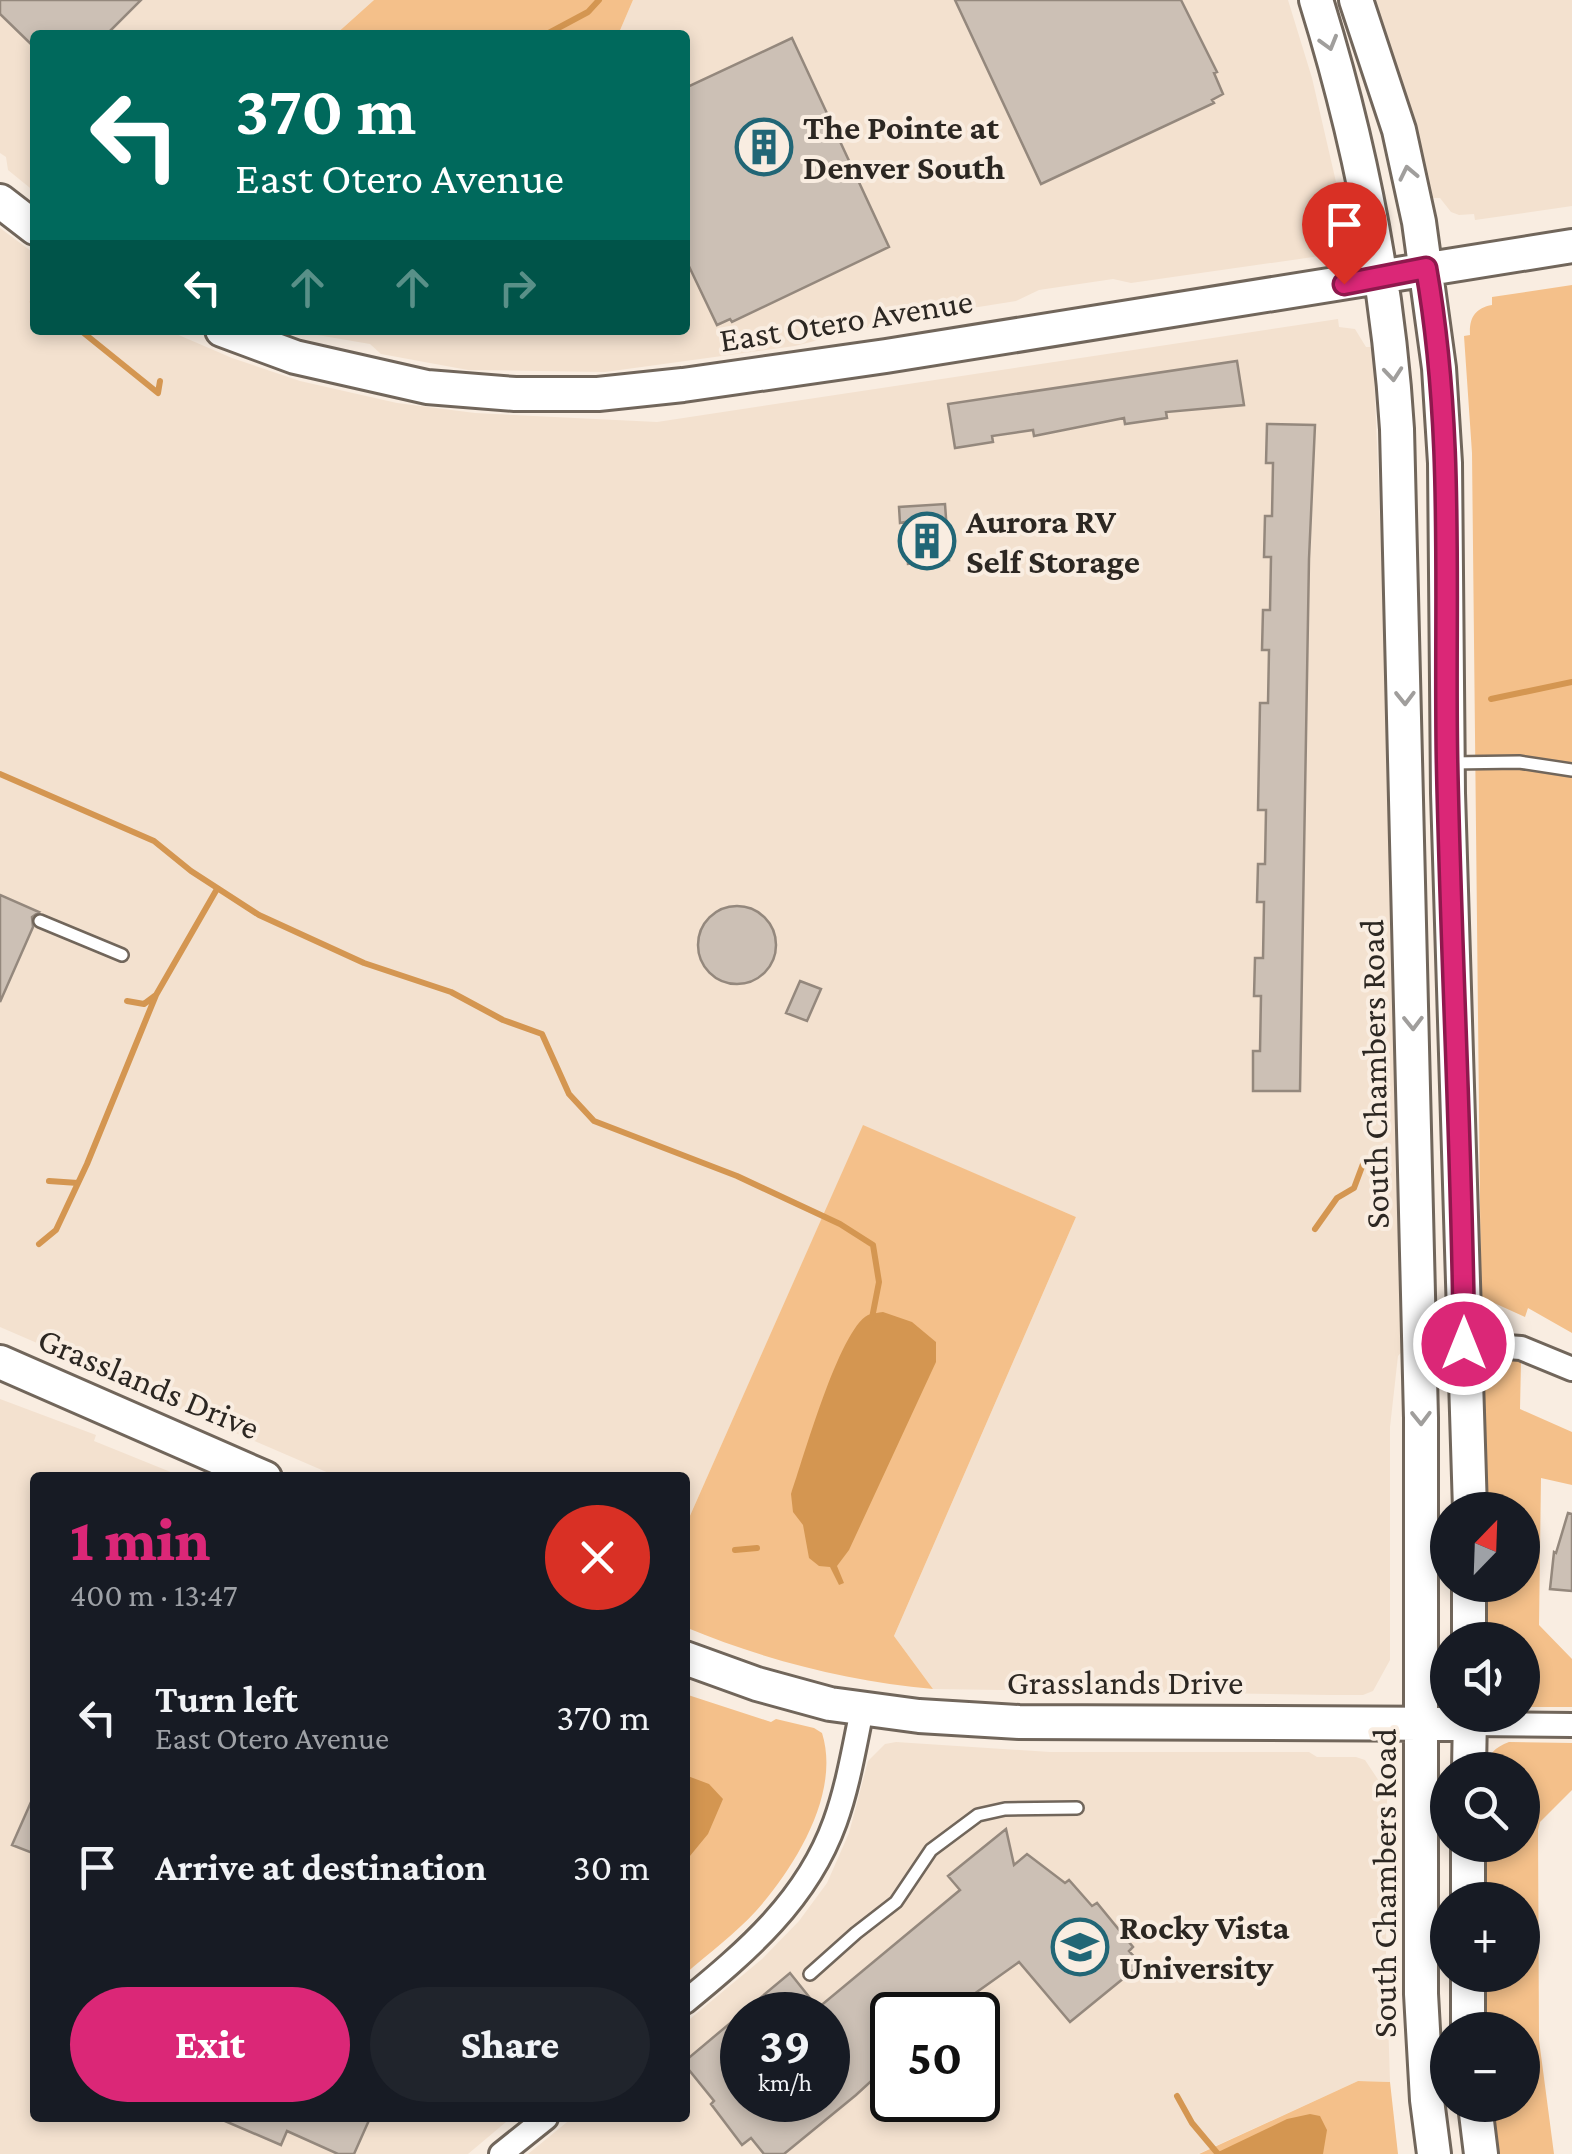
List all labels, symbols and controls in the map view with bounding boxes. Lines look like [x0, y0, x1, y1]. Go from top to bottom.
one-way arrow [1317, 34, 1338, 51]
icon: left [70, 70, 200, 200]
text: 370 m [235, 71, 416, 149]
place label: The Pointe at Denver South [803, 108, 1005, 187]
building icon: The Pointe at Denver South [734, 117, 794, 177]
text: East Otero Avenue [235, 153, 564, 203]
one-way arrow [1399, 165, 1420, 182]
pin [1302, 182, 1387, 285]
icon: arrive [1317, 197, 1372, 252]
icon: left [175, 260, 230, 315]
icon: ahead [280, 260, 335, 315]
icon: ahead [385, 260, 440, 315]
icon: right [490, 260, 545, 315]
street label: East Otero Avenue [717, 281, 976, 360]
one-way arrow [1382, 366, 1404, 382]
place label: Aurora RV Self Storage [965, 502, 1140, 581]
building icon: Aurora RV Self Storage [897, 511, 957, 571]
one-way arrow [1395, 691, 1416, 707]
street label: South Chambers Road [1352, 919, 1397, 1229]
one-way arrow [1402, 1016, 1423, 1032]
position arrow [1412, 1292, 1516, 1396]
street label: Grasslands Drive [32, 1319, 265, 1448]
one-way arrow [1410, 1412, 1432, 1427]
north arrow [1430, 1492, 1540, 1602]
map controls [1430, 1492, 1540, 2122]
button: close [545, 1505, 650, 1610]
text: 1 min [70, 1506, 210, 1573]
text: 400 m · 13:47 [70, 1577, 237, 1613]
button: sound [1430, 1622, 1540, 1732]
street label: Grasslands Drive [1007, 1663, 1243, 1702]
text: Turn left [155, 1678, 298, 1720]
icon: left [70, 1690, 125, 1745]
text: 370 m [556, 1696, 650, 1738]
text: East Otero Avenue [155, 1720, 389, 1756]
street label: South Chambers Road [1365, 1728, 1404, 2038]
button: search [1430, 1752, 1540, 1862]
icon: arrive [70, 1840, 125, 1895]
text: Arrive at destination [155, 1846, 487, 1888]
text: 30 m [573, 1846, 650, 1888]
button: + [1430, 1882, 1540, 1992]
place label: Rocky Vista University [1119, 1908, 1289, 1987]
school or university icon: Rocky Vista University [1050, 1917, 1110, 1977]
button: Exit [70, 1987, 350, 2102]
button: Share [370, 1987, 650, 2102]
speed limit sign: 50 [870, 1992, 1000, 2122]
button: − [1430, 2012, 1540, 2122]
text: 39 [759, 2017, 811, 2073]
text: km/h [758, 2069, 812, 2096]

